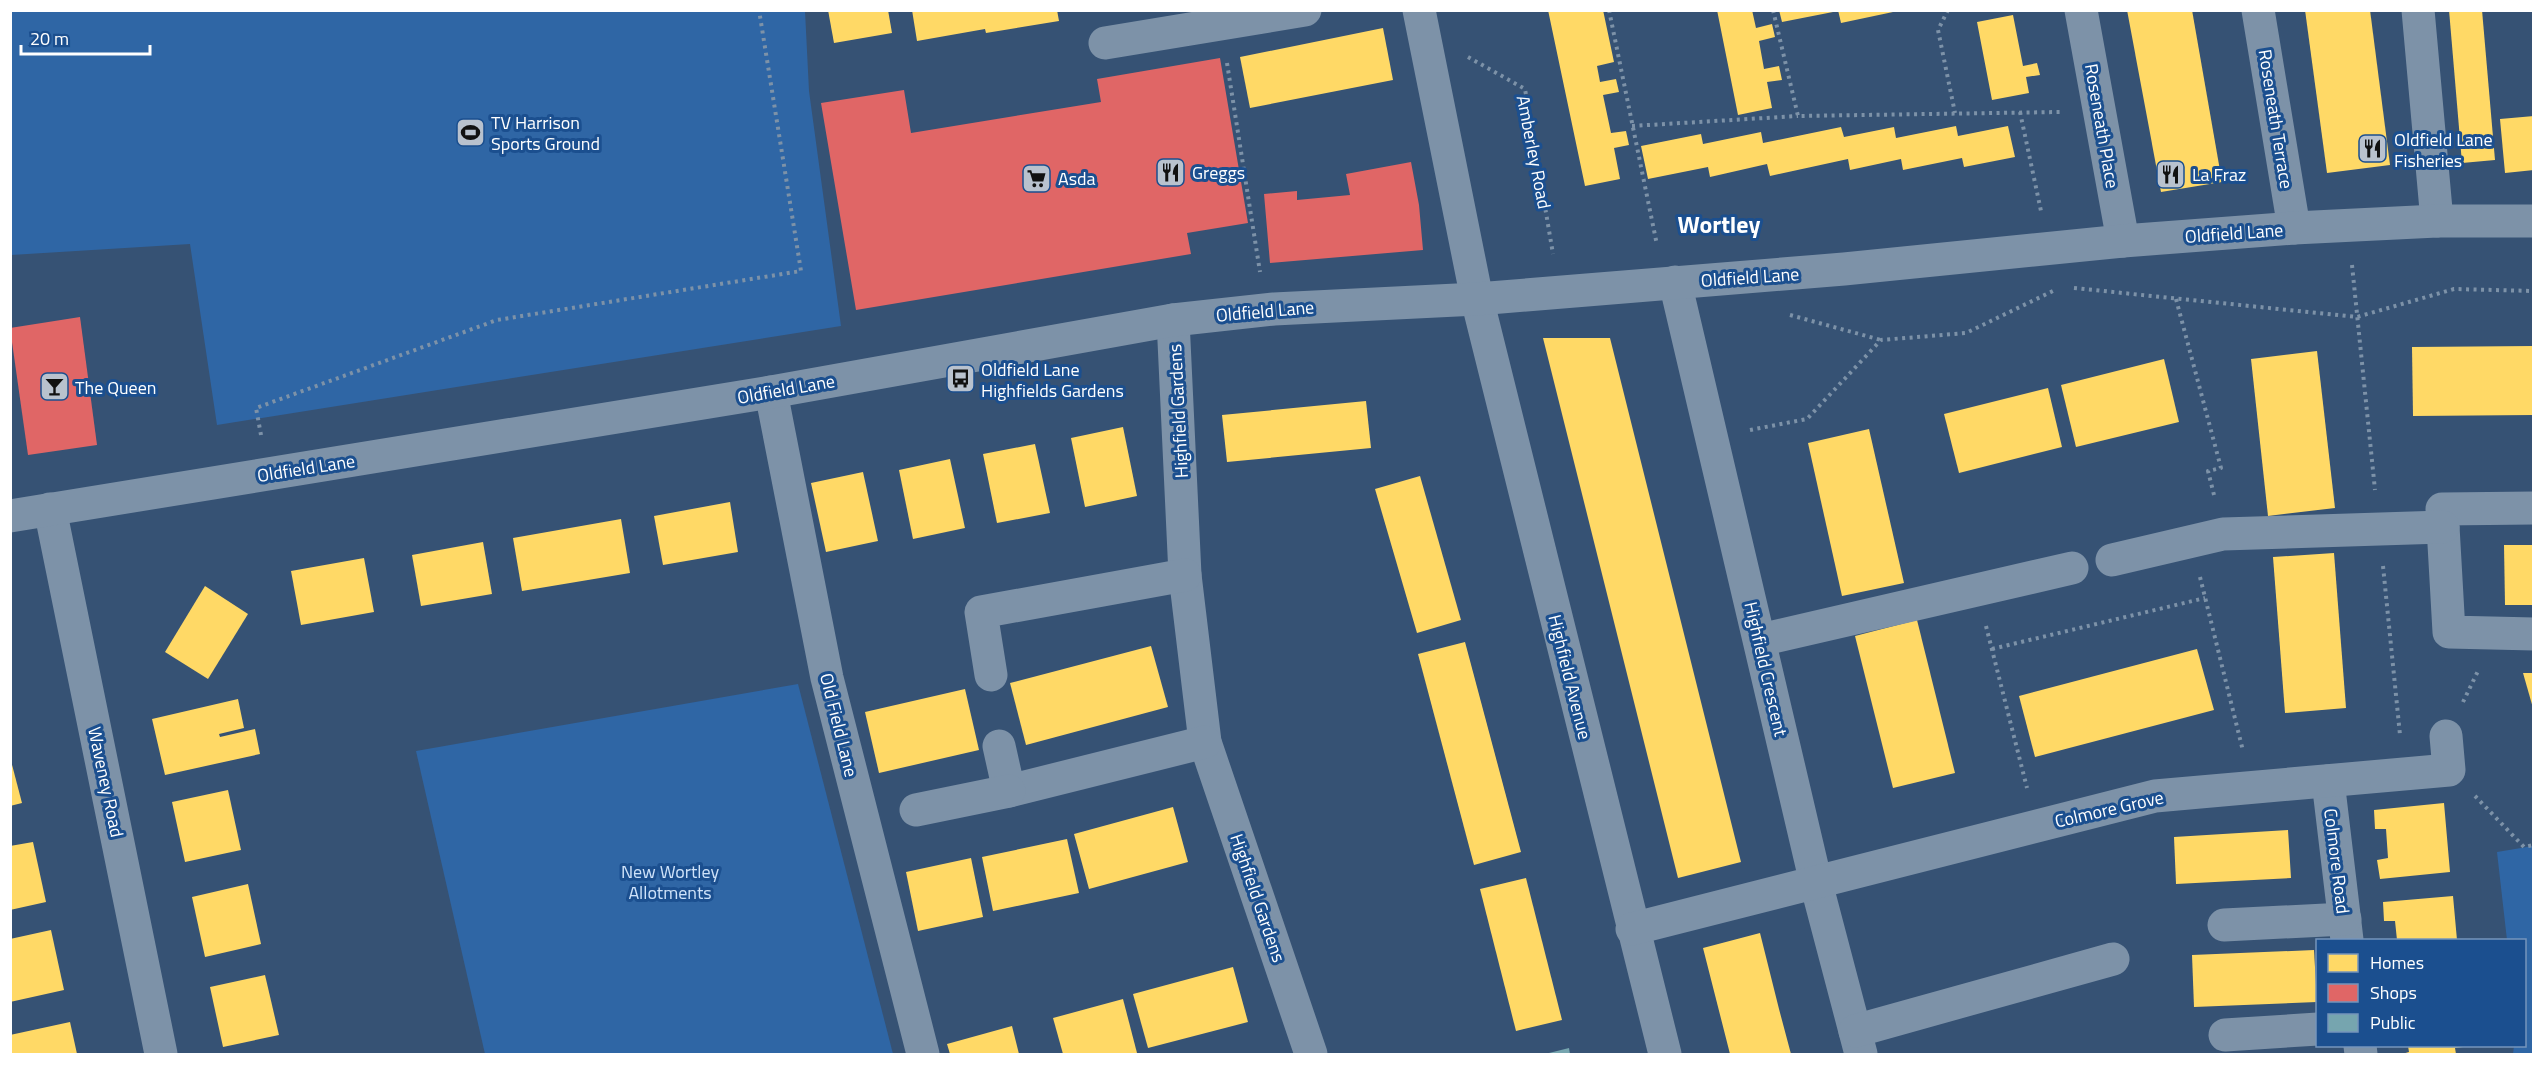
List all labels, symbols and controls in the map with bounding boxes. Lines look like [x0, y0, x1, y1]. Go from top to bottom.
scale bar [21, 18, 150, 56]
text: 20 m [30, 25, 69, 52]
street label: Roseneath Terrace [2252, 47, 2300, 191]
street label: Roseneath Place [2078, 61, 2126, 191]
street label: Amberley Road [1510, 93, 1558, 211]
place label: TV Harrison Sports Ground [491, 109, 600, 157]
sports icon: TV Harrison Sports Ground [454, 116, 486, 148]
place label: Oldfield Lane Fisheries [2394, 126, 2493, 174]
restaurant icon: Oldfield Lane Fisheries [2357, 133, 2389, 165]
restaurant icon: Greggs [1155, 156, 1187, 188]
restaurant icon: La Fraz [2155, 158, 2187, 190]
place label: Greggs [1192, 159, 1245, 186]
place label: La Fraz [2192, 161, 2246, 188]
supermarket icon: Asda [1021, 162, 1053, 194]
place label: Asda [1058, 165, 1096, 192]
district label: Wortley [1678, 206, 1760, 242]
street label: Oldfield Lane [2184, 216, 2284, 250]
street label: Oldfield Lane [1700, 260, 1800, 294]
street label: Oldfield Lane [1215, 293, 1315, 329]
street label: Highfield Gardens [1161, 343, 1195, 479]
place label: Oldfield Lane Highfields Gardens [981, 356, 1124, 404]
bus stop icon: Oldfield Lane Highfields Gardens [944, 363, 976, 395]
street label: Oldfield Lane [735, 367, 837, 411]
bar icon: The Queen [38, 371, 70, 403]
place label: The Queen [75, 374, 156, 401]
street label: Oldfield Lane [255, 447, 357, 489]
street label: Highfield Crescent [1737, 599, 1795, 740]
street label: Highfield Avenue [1541, 612, 1599, 742]
street label: Old Field Lane [813, 670, 865, 780]
street label: Waveney Road [81, 724, 131, 840]
street label: Colmore Grove [2052, 783, 2166, 835]
street label: Colmore Road [2317, 807, 2357, 915]
street label: Highfield Gardens [1223, 830, 1293, 966]
park label: New Wortley Allotments [621, 858, 719, 906]
legend [2316, 939, 2526, 1047]
text: Homes [2370, 949, 2424, 976]
text: Shops [2370, 979, 2417, 1006]
text: Public [2370, 1009, 2416, 1036]

